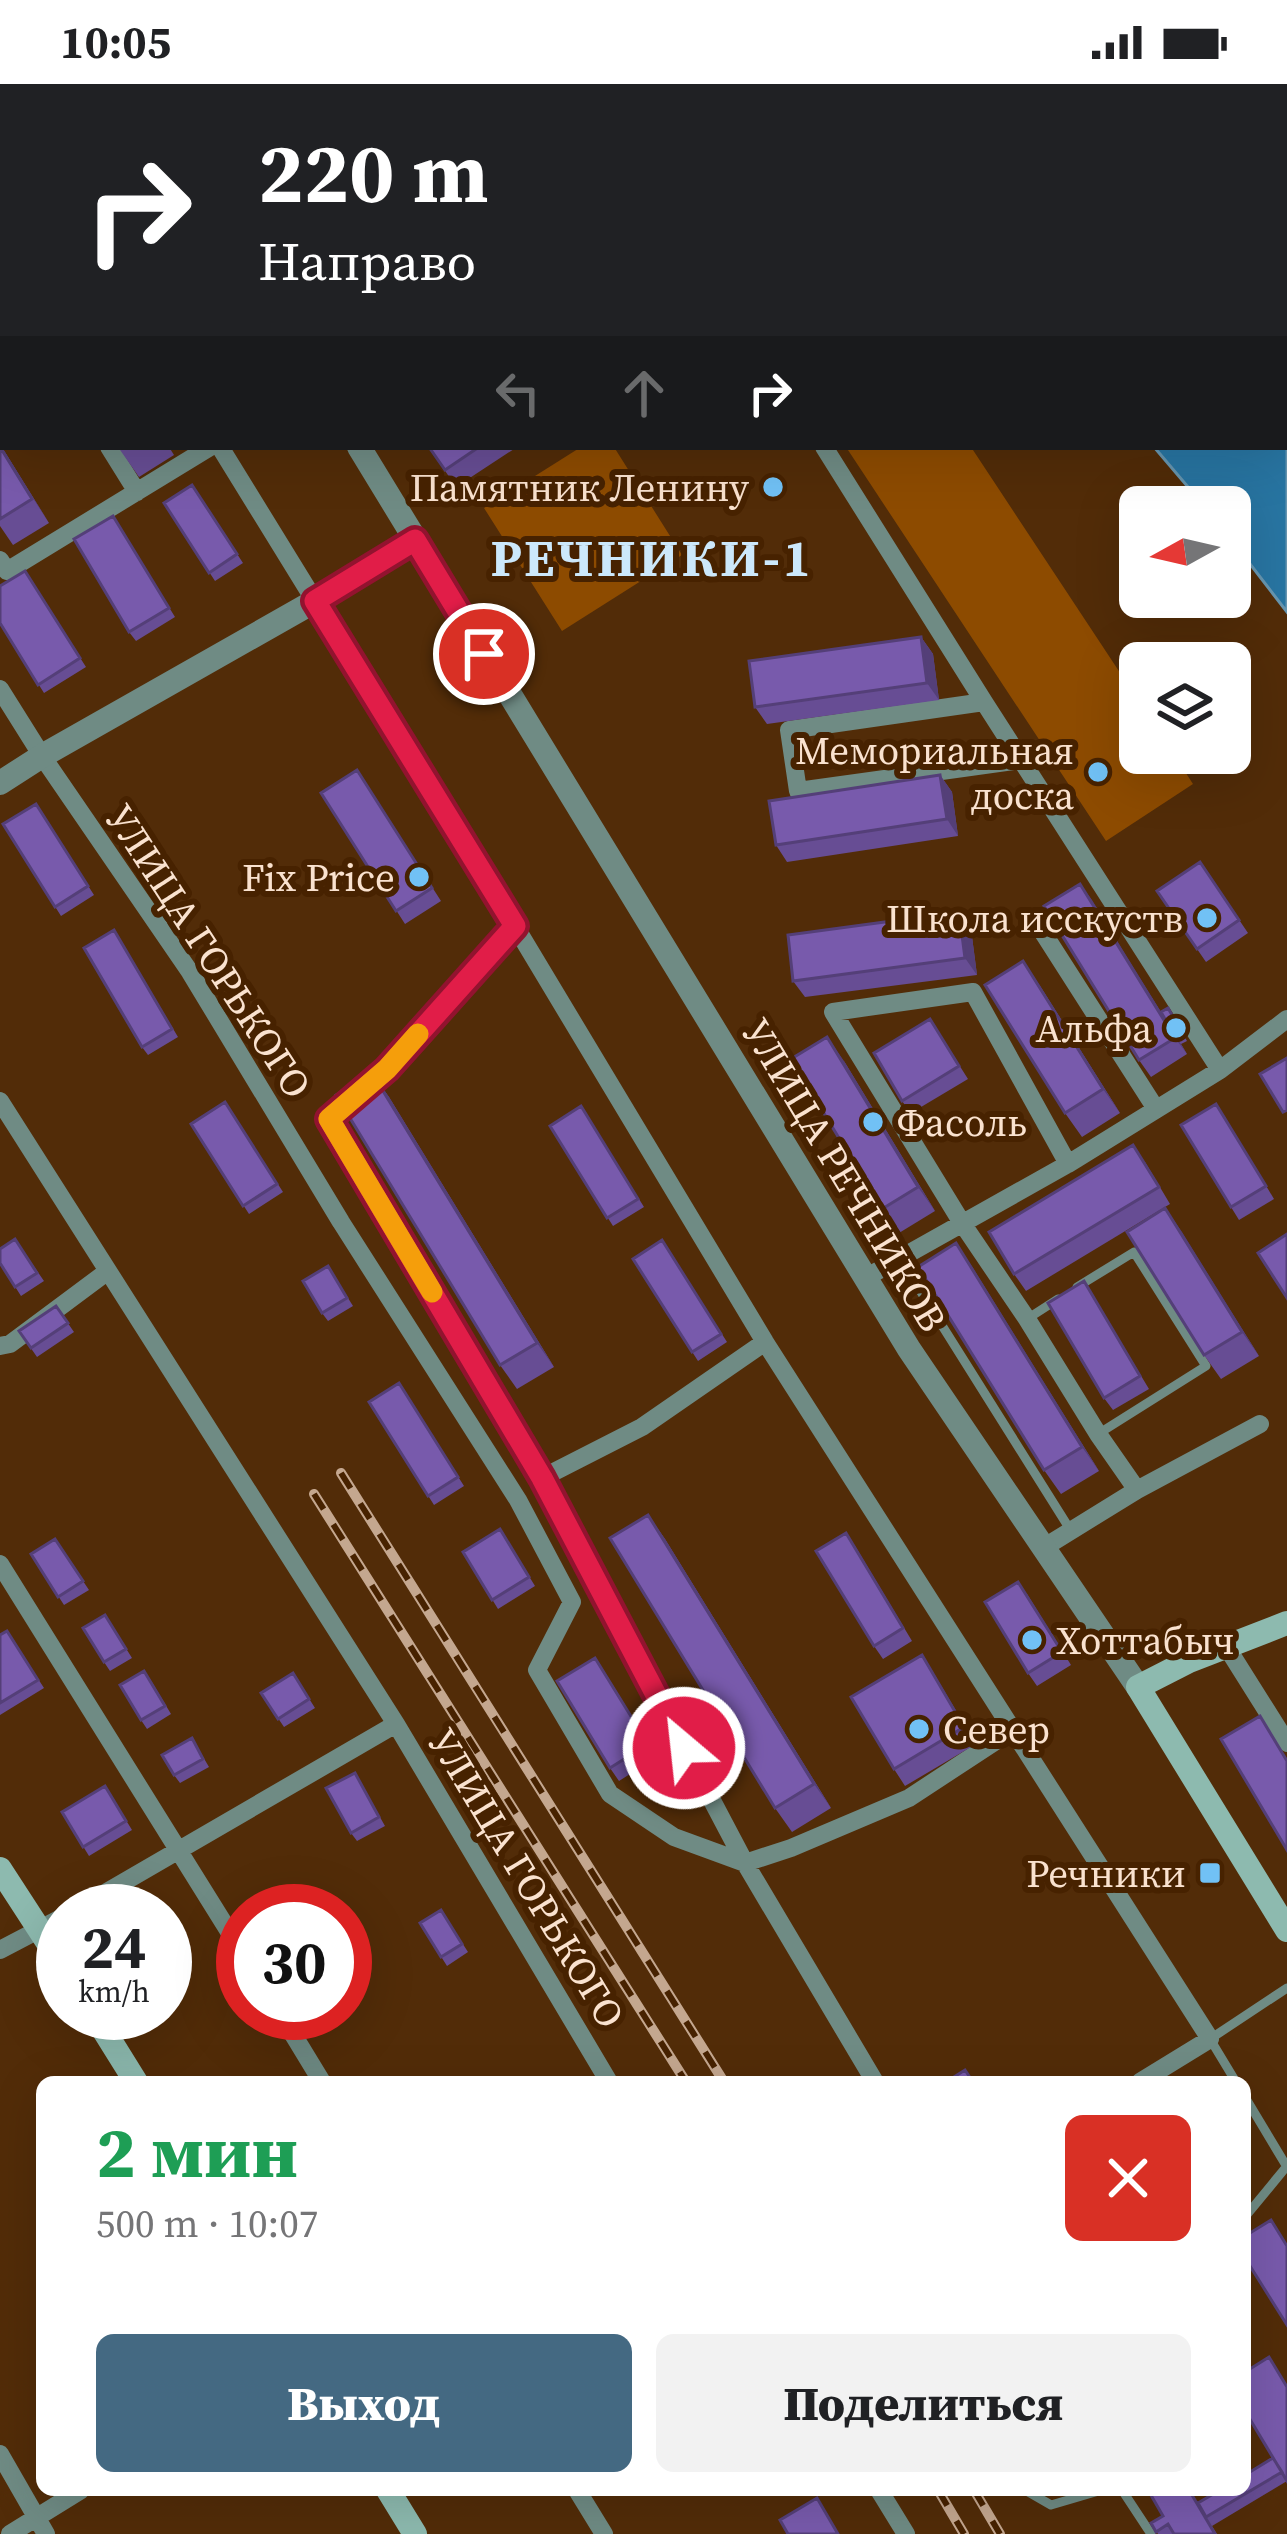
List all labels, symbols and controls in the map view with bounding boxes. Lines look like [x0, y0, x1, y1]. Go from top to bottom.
text: 10:05 [60, 11, 171, 73]
text: 220 m [258, 115, 489, 230]
icon: right [60, 132, 216, 288]
text: Направо [258, 224, 476, 298]
icon: left [485, 360, 551, 426]
icon: ahead [611, 360, 677, 426]
icon: right [737, 360, 803, 426]
place label: Памятник Ленину [410, 461, 749, 514]
marker: Памятник Ленину [760, 474, 786, 500]
north arrow [1119, 486, 1251, 618]
map controls [1119, 486, 1251, 774]
district label: РЕЧНИКИ-1 [490, 523, 814, 593]
pin [433, 603, 535, 705]
icon: arrive [451, 621, 517, 687]
button: layers [1119, 642, 1251, 774]
place label: Мемориальная доска [795, 724, 1074, 822]
marker: Мемориальная доска [1085, 759, 1111, 785]
street label: УЛИЦА ГОРЬКОГО [94, 794, 324, 1108]
place label: Fix Price [242, 851, 395, 904]
marker: Fix Price [406, 864, 432, 890]
place label: Школа исскуств [886, 892, 1183, 945]
marker: Школа исскуств [1194, 905, 1220, 931]
place label: Альфа [1035, 1002, 1152, 1055]
street label: УЛИЦА РЕЧНИКОВ [730, 1009, 959, 1342]
marker: Альфа [1163, 1015, 1189, 1041]
place label: Фасоль [897, 1096, 1027, 1149]
marker: Фасоль [860, 1109, 886, 1135]
place label: Хоттабыч [1056, 1614, 1235, 1667]
marker: Хоттабыч [1019, 1627, 1045, 1653]
position arrow [621, 1685, 747, 1811]
place label: Север [943, 1703, 1050, 1756]
marker: Север [906, 1716, 932, 1742]
street label: УЛИЦА ГОРЬКОГО [416, 1719, 637, 2038]
place label: Речники [1026, 1847, 1186, 1900]
marker: Речники [1197, 1860, 1223, 1886]
speed limit sign: 30 [216, 1884, 372, 2040]
text: 24 [81, 1906, 147, 1988]
text: km/h [78, 1971, 150, 2012]
text: 2 мин [96, 2102, 298, 2201]
button: close [1065, 2115, 1191, 2241]
text: 500 m · 10:07 [96, 2197, 318, 2250]
button: Выход [96, 2334, 632, 2472]
button: Поделиться [656, 2334, 1191, 2472]

